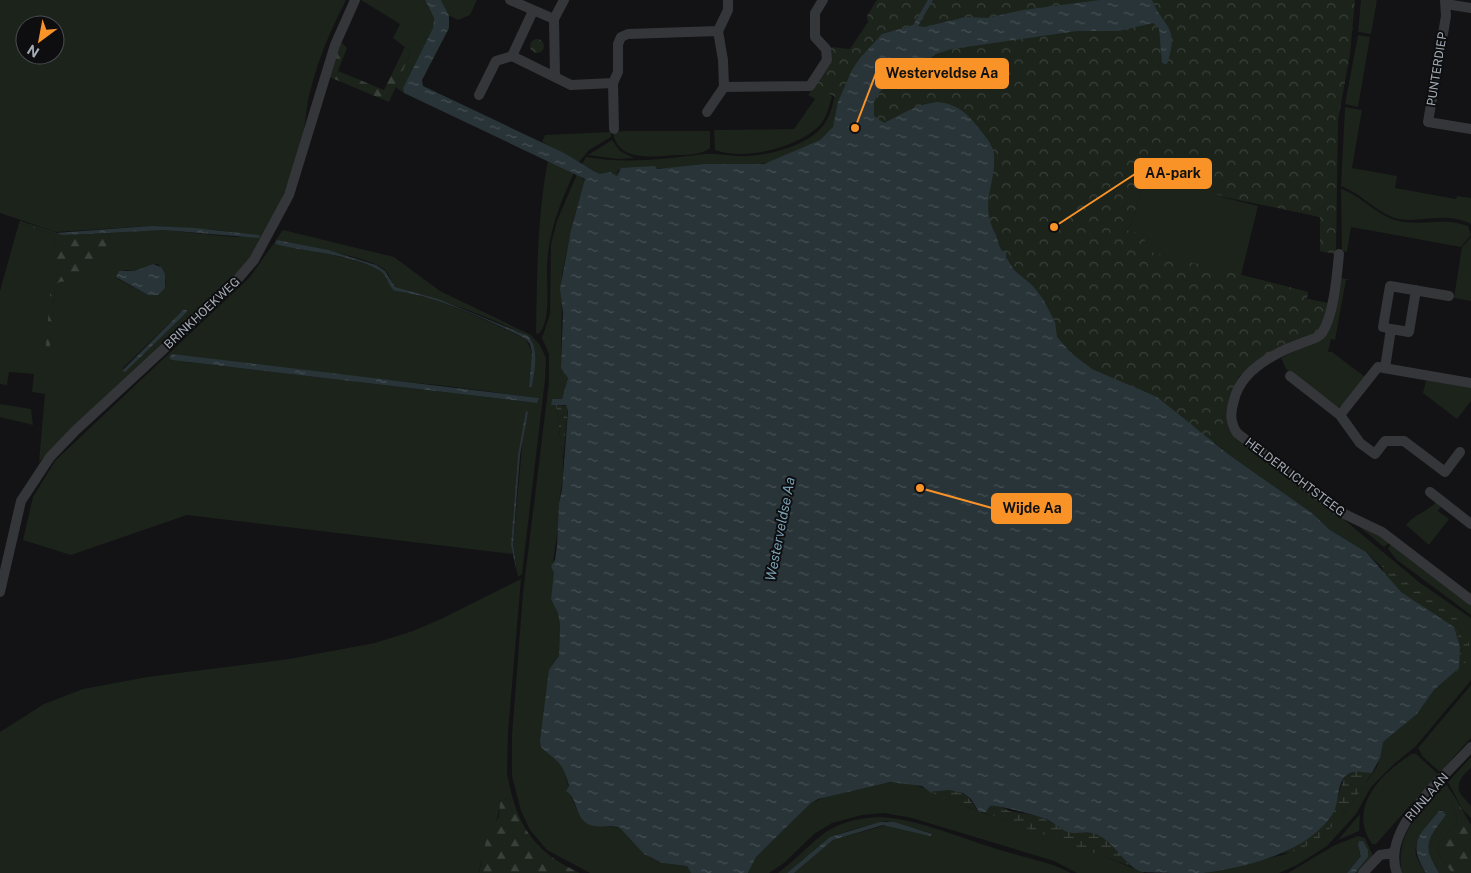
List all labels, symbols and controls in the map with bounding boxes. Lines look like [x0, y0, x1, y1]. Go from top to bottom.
north arrow [15, 15, 65, 65]
street label: PUNTERDIEP [1424, 31, 1450, 107]
text: N [24, 41, 42, 61]
callout: Westerveldse Aa [876, 59, 1008, 88]
text: Westerveldse Aa [886, 65, 998, 81]
callout: AA-park [1135, 159, 1211, 188]
text: AA-park [1145, 165, 1201, 181]
street label: BRINKHOEKWEG [161, 274, 243, 352]
street label: HELDERLICHTSTEEG [1242, 435, 1348, 519]
water label: Westerveldse Aa [762, 476, 798, 582]
callout: Wijde Aa [992, 494, 1071, 523]
text: Wijde Aa [1002, 500, 1062, 516]
street label: RIJNLAAN [1403, 770, 1451, 824]

